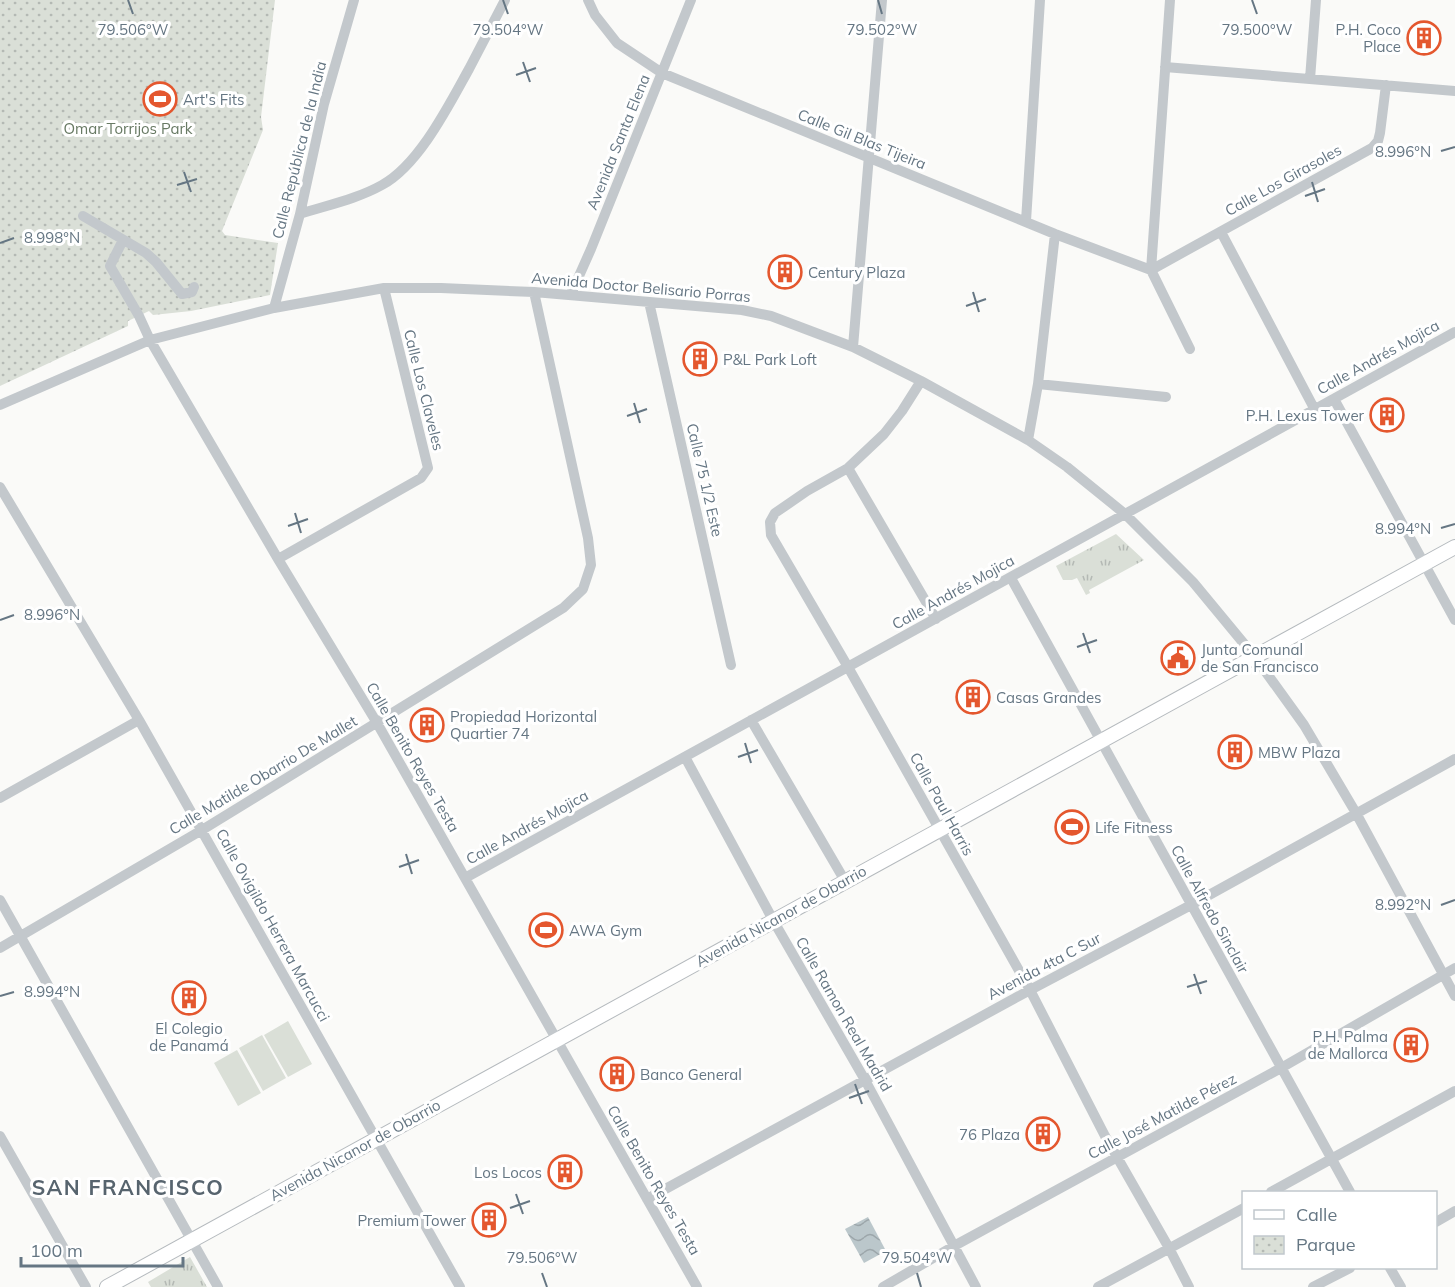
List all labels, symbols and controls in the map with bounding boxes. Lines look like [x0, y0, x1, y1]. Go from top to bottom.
text: 79.506°W [98, 20, 169, 39]
text: 79.504°W [473, 20, 544, 39]
text: 79.502°W [847, 20, 918, 39]
text: 79.500°W [1222, 20, 1293, 39]
place label: P.H. Coco Place [1336, 20, 1401, 56]
building icon: P.H. Coco Place [1406, 20, 1442, 56]
street label: Calle República de la India [268, 59, 330, 241]
street label: Avenida Santa Elena [582, 71, 654, 213]
sports icon: Art's Fits [142, 81, 178, 117]
place label: Art's Fits [183, 90, 244, 109]
street label: Calle Gil Blas Tijeira [795, 105, 929, 173]
park label: Omar Torrijos Park [63, 119, 193, 138]
street label: Calle Los Girasoles [1221, 140, 1345, 220]
text: 8.996°N [1375, 142, 1431, 161]
text: 8.998°N [24, 228, 80, 247]
building icon: Century Plaza [767, 254, 803, 290]
place label: Century Plaza [808, 263, 905, 282]
street label: Avenida Doctor Belisario Porras [531, 268, 751, 306]
street label: Calle Andrés Mojica [1314, 316, 1442, 398]
street label: Calle Los Claveles [400, 327, 448, 453]
building icon: P&L Park Loft [682, 341, 718, 377]
place label: P&L Park Loft [723, 350, 817, 369]
building icon: P.H. Lexus Tower [1369, 397, 1405, 433]
place label: P.H. Lexus Tower [1246, 406, 1365, 425]
street label: Calle 75 1/2 Este [683, 421, 727, 539]
text: 8.994°N [1375, 519, 1431, 538]
street label: Calle Andrés Mojica [889, 551, 1017, 633]
text: 8.996°N [24, 605, 80, 624]
public building icon: Junta Comunal de San Francisco [1160, 640, 1196, 676]
place label: Junta Comunal de San Francisco [1201, 640, 1319, 676]
street label: Calle Benito Reyes Testa [362, 679, 464, 835]
building icon: Casas Grandes [955, 679, 991, 715]
place label: Casas Grandes [996, 688, 1102, 707]
building icon: Propiedad Horizontal Quartier 74 [409, 707, 445, 743]
place label: Propiedad Horizontal Quartier 74 [450, 707, 597, 743]
street label: Calle Matilde Obarrio De Mallet [166, 711, 360, 839]
building icon: MBW Plaza [1217, 734, 1253, 770]
place label: MBW Plaza [1258, 743, 1341, 762]
street label: Calle Paul Harris [906, 749, 978, 859]
street label: Calle Andrés Mojica [463, 786, 591, 868]
sports icon: Life Fitness [1054, 809, 1090, 845]
place label: Life Fitness [1095, 818, 1173, 837]
street label: Calle Ovigildo Herrera Marcucci [212, 825, 334, 1025]
street label: Calle Alfredo Sinclair [1167, 842, 1253, 977]
street label: Avenida Nicanor de Obarrio [692, 861, 870, 971]
text: 8.992°N [1375, 895, 1431, 914]
sports icon: AWA Gym [528, 912, 564, 948]
place label: AWA Gym [569, 921, 642, 940]
street label: Avenida 4ta C Sur [984, 928, 1104, 1004]
street label: Calle Ramon Real Madrid [792, 933, 896, 1095]
building icon: El Colegio de Panamá [171, 980, 207, 1016]
text: 8.994°N [24, 982, 80, 1001]
place label: El Colegio de Panamá [149, 1019, 229, 1055]
place label: P.H. Palma de Mallorca [1308, 1027, 1388, 1063]
building icon: P.H. Palma de Mallorca [1393, 1027, 1429, 1063]
building icon: Banco General [599, 1056, 635, 1092]
place label: Banco General [640, 1065, 742, 1084]
street label: Calle José Matilde Pérez [1085, 1069, 1240, 1163]
street label: Avenida Nicanor de Obarrio [266, 1095, 444, 1205]
street label: Calle Benito Reyes Testa [603, 1102, 705, 1258]
building icon: 76 Plaza [1025, 1116, 1061, 1152]
place label: 76 Plaza [959, 1125, 1020, 1144]
building icon: Los Locos [547, 1154, 583, 1190]
place label: Los Locos [474, 1163, 542, 1182]
district label: SAN FRANCISCO [32, 1174, 224, 1200]
legend [1242, 1191, 1437, 1269]
building icon: Premium Tower [471, 1202, 507, 1238]
text: Calle [1296, 1203, 1337, 1226]
place label: Premium Tower [357, 1211, 467, 1230]
scale bar [21, 1230, 183, 1268]
text: Parque [1296, 1233, 1355, 1256]
text: 100 m [30, 1239, 83, 1262]
text: 79.506°W [507, 1248, 578, 1267]
text: 79.504°W [882, 1248, 953, 1267]

